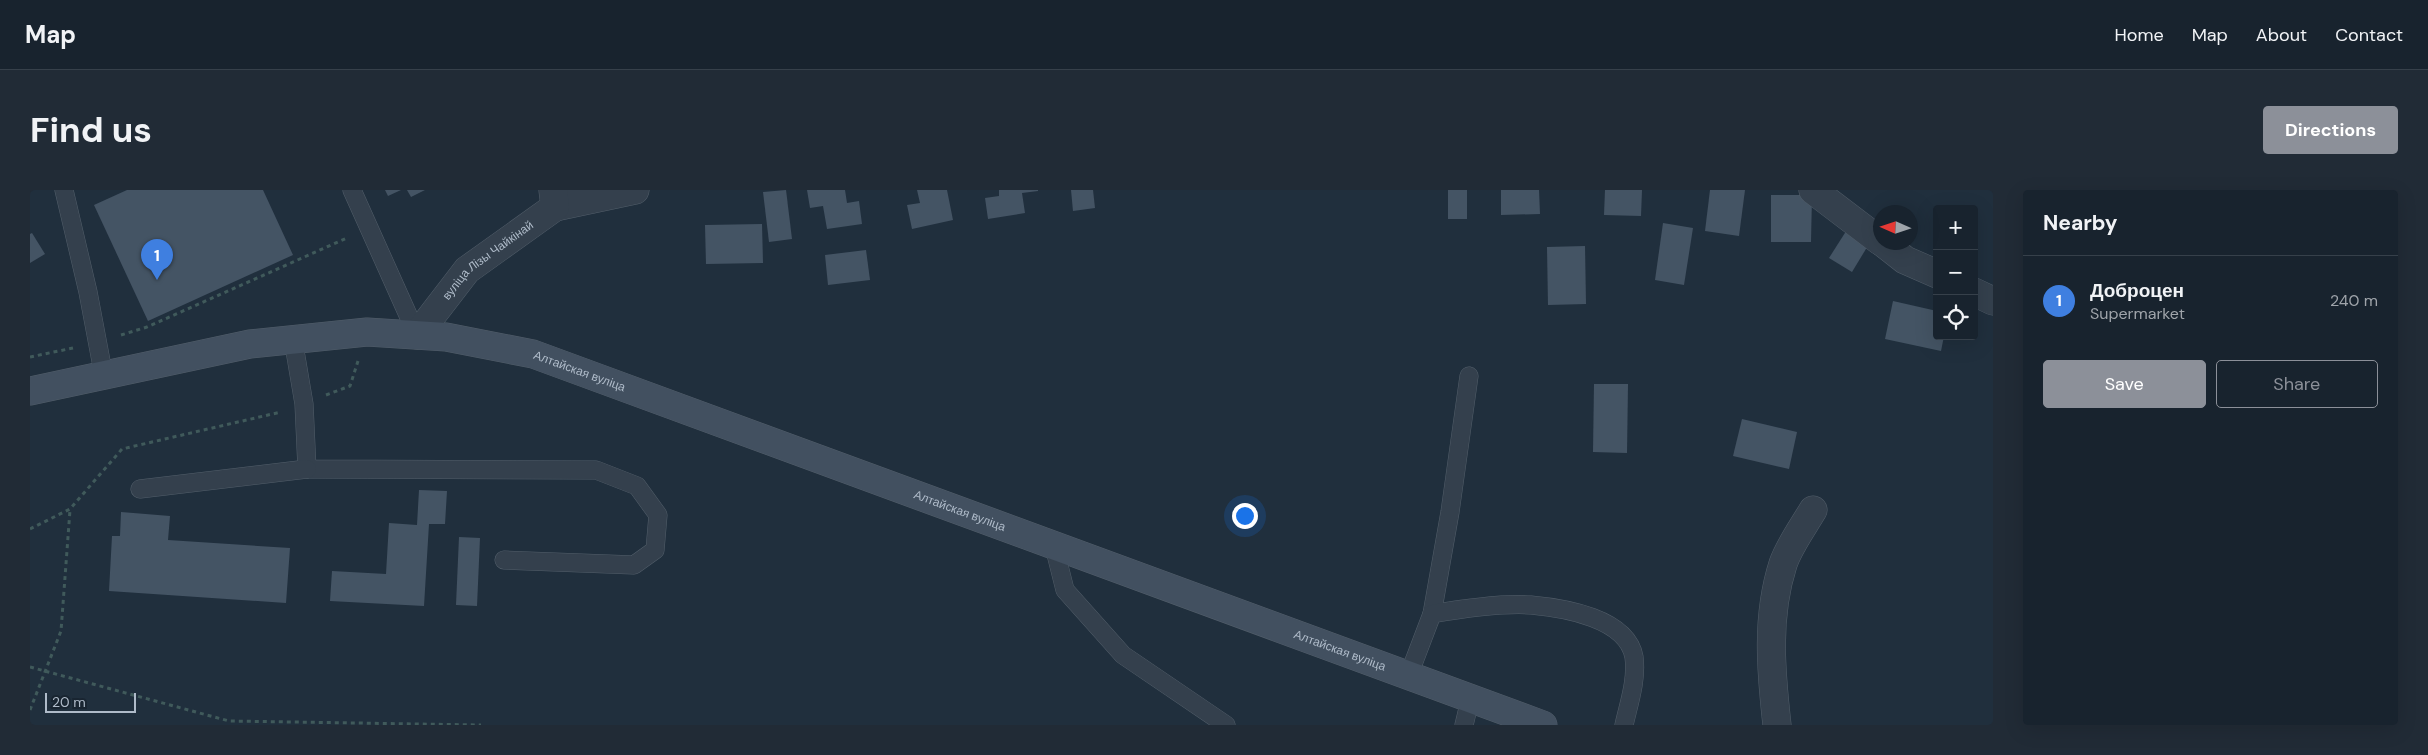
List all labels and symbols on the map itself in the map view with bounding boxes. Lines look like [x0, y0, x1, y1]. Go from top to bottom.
north arrow [1873, 205, 1918, 250]
street label: вуліца Лізы Чайкінай [439, 217, 537, 303]
pin: 1 [141, 239, 173, 280]
street label: Алтайская вуліца [531, 347, 628, 395]
street label: Алтайская вуліца [912, 487, 1008, 535]
your location [1232, 503, 1258, 529]
street label: Алтайская вуліца [1292, 626, 1388, 675]
scale bar [45, 690, 136, 713]

